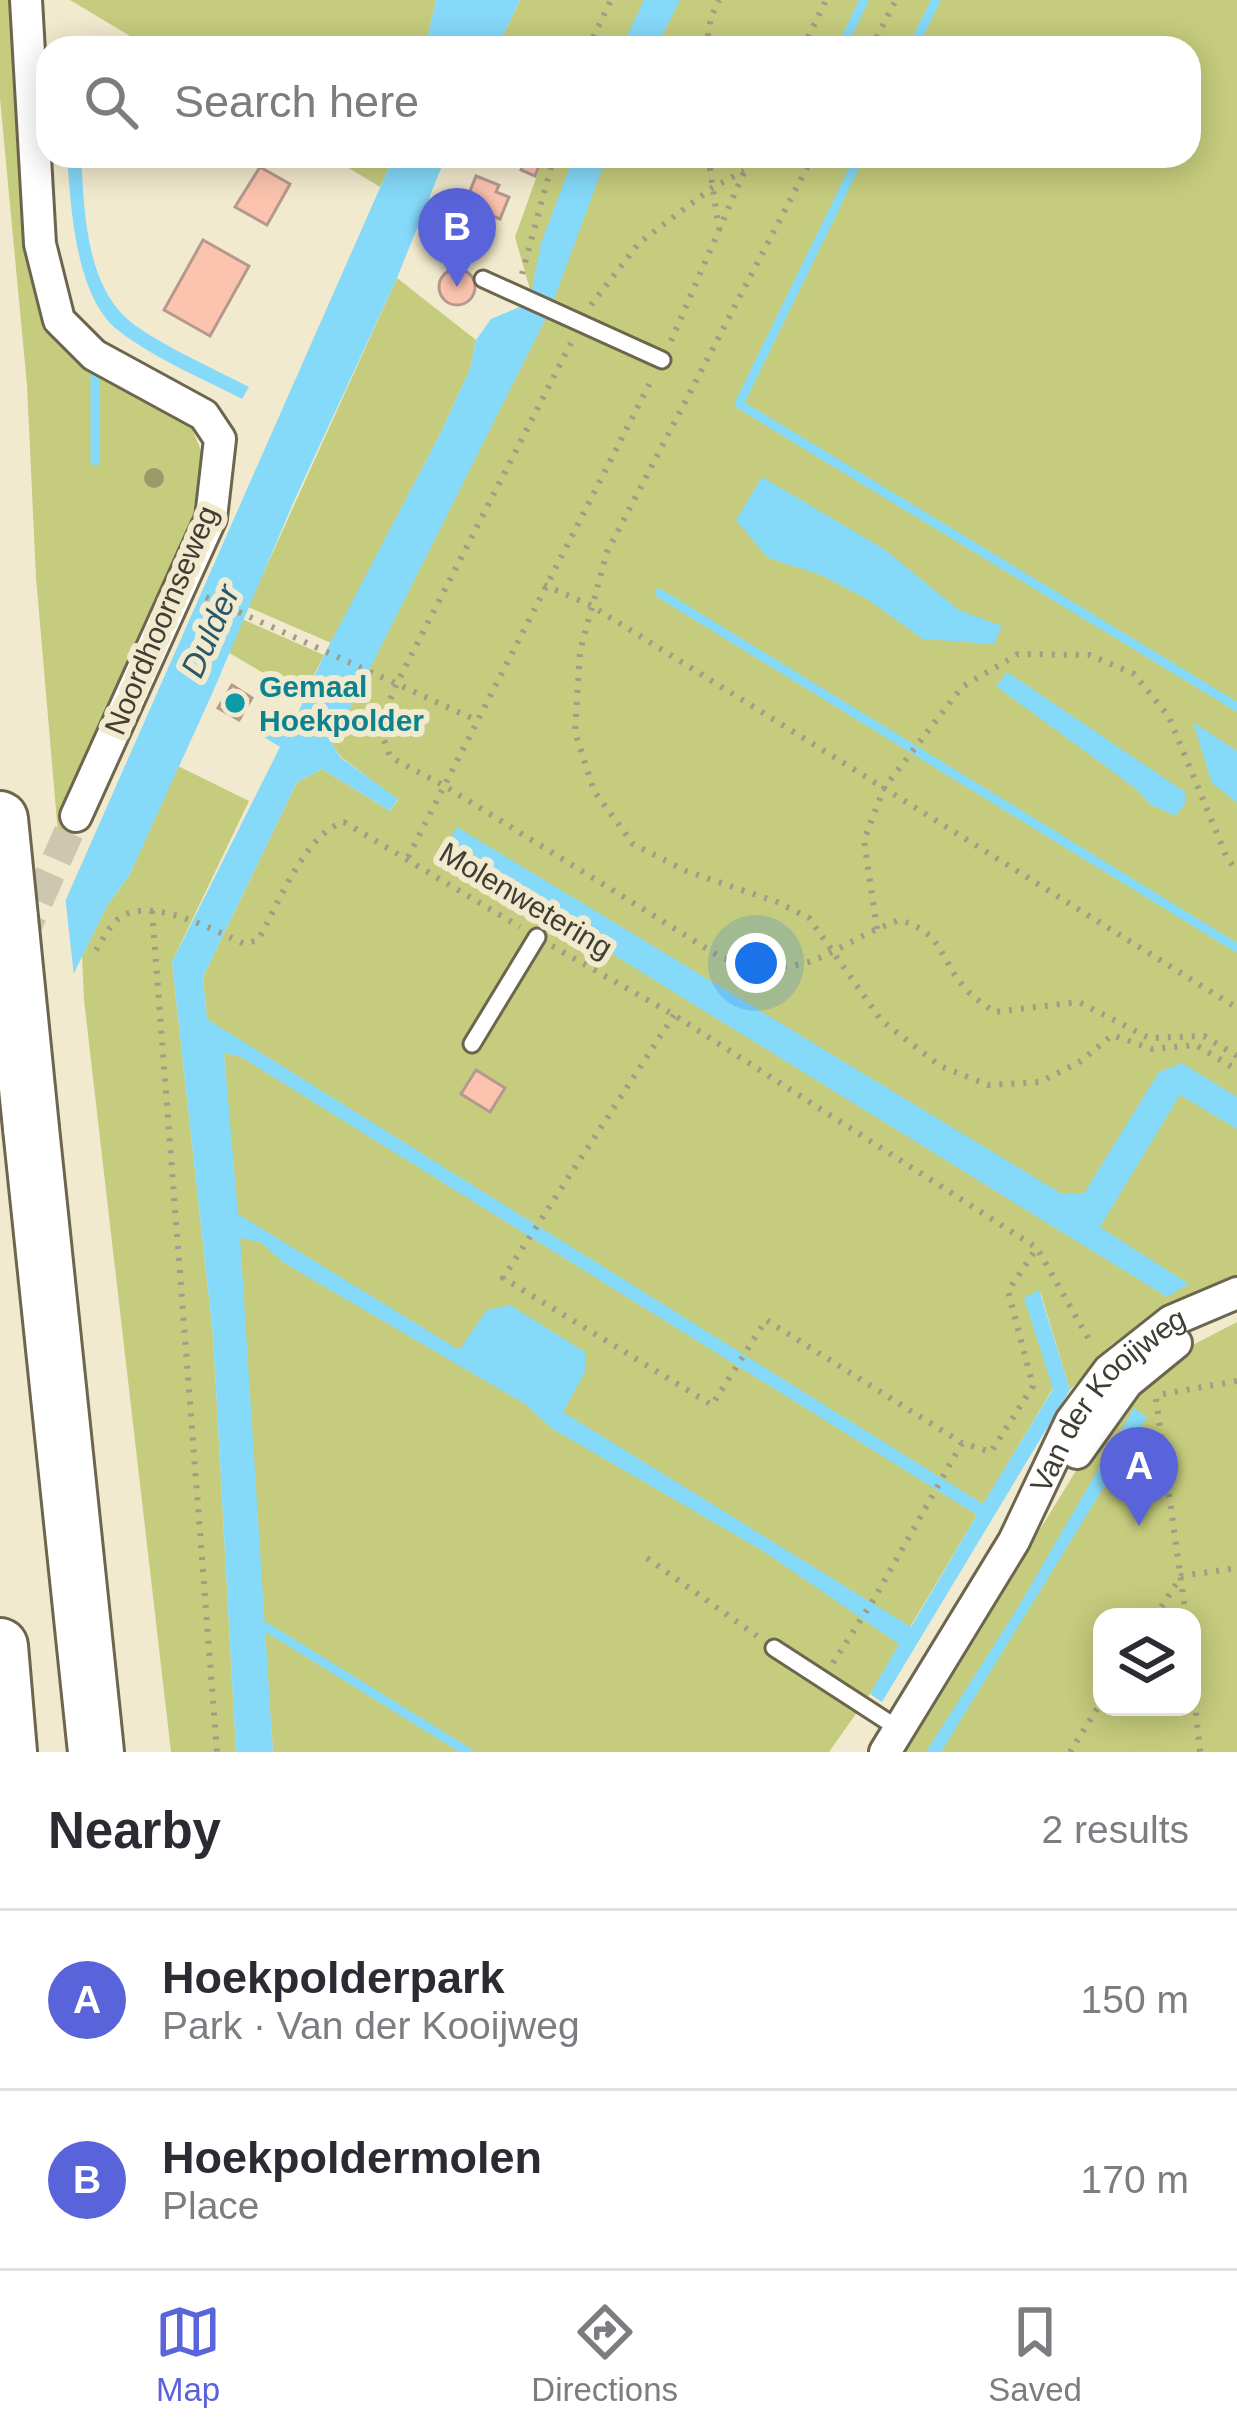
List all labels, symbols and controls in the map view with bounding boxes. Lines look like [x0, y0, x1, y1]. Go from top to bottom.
search box [36, 36, 1201, 168]
icon: search [78, 69, 144, 135]
text: Search here [174, 76, 419, 127]
pin: B [418, 188, 496, 287]
street label: Noordhoornseweg [98, 501, 224, 739]
water label: Dulder [173, 577, 247, 683]
place label: Gemaal Hoekpolder [259, 670, 424, 737]
marker: Gemaal Hoekpolder [222, 690, 248, 716]
street label: Molenwetering [434, 836, 618, 964]
your location [726, 933, 786, 993]
street label: Van der Kooijweg [1023, 1300, 1190, 1497]
pin: A [1100, 1427, 1178, 1526]
map controls [1093, 1608, 1201, 1716]
button: layers [1093, 1608, 1201, 1716]
text: Nearby [48, 1802, 221, 1859]
text: 2 results [1042, 1808, 1189, 1851]
text: Hoekpolderpark [162, 1952, 505, 2003]
text: A [73, 1978, 101, 2021]
text: 150 m [1081, 1978, 1189, 2021]
text: Park · Van der Kooijweg [162, 2004, 580, 2047]
text: Hoekpoldermolen [162, 2132, 542, 2183]
text: B [73, 2158, 101, 2201]
text: 170 m [1081, 2158, 1189, 2201]
text: Place [162, 2184, 260, 2227]
tab: Map [155, 2299, 221, 2409]
tab: Directions [531, 2299, 678, 2409]
tab: Saved [988, 2299, 1082, 2409]

